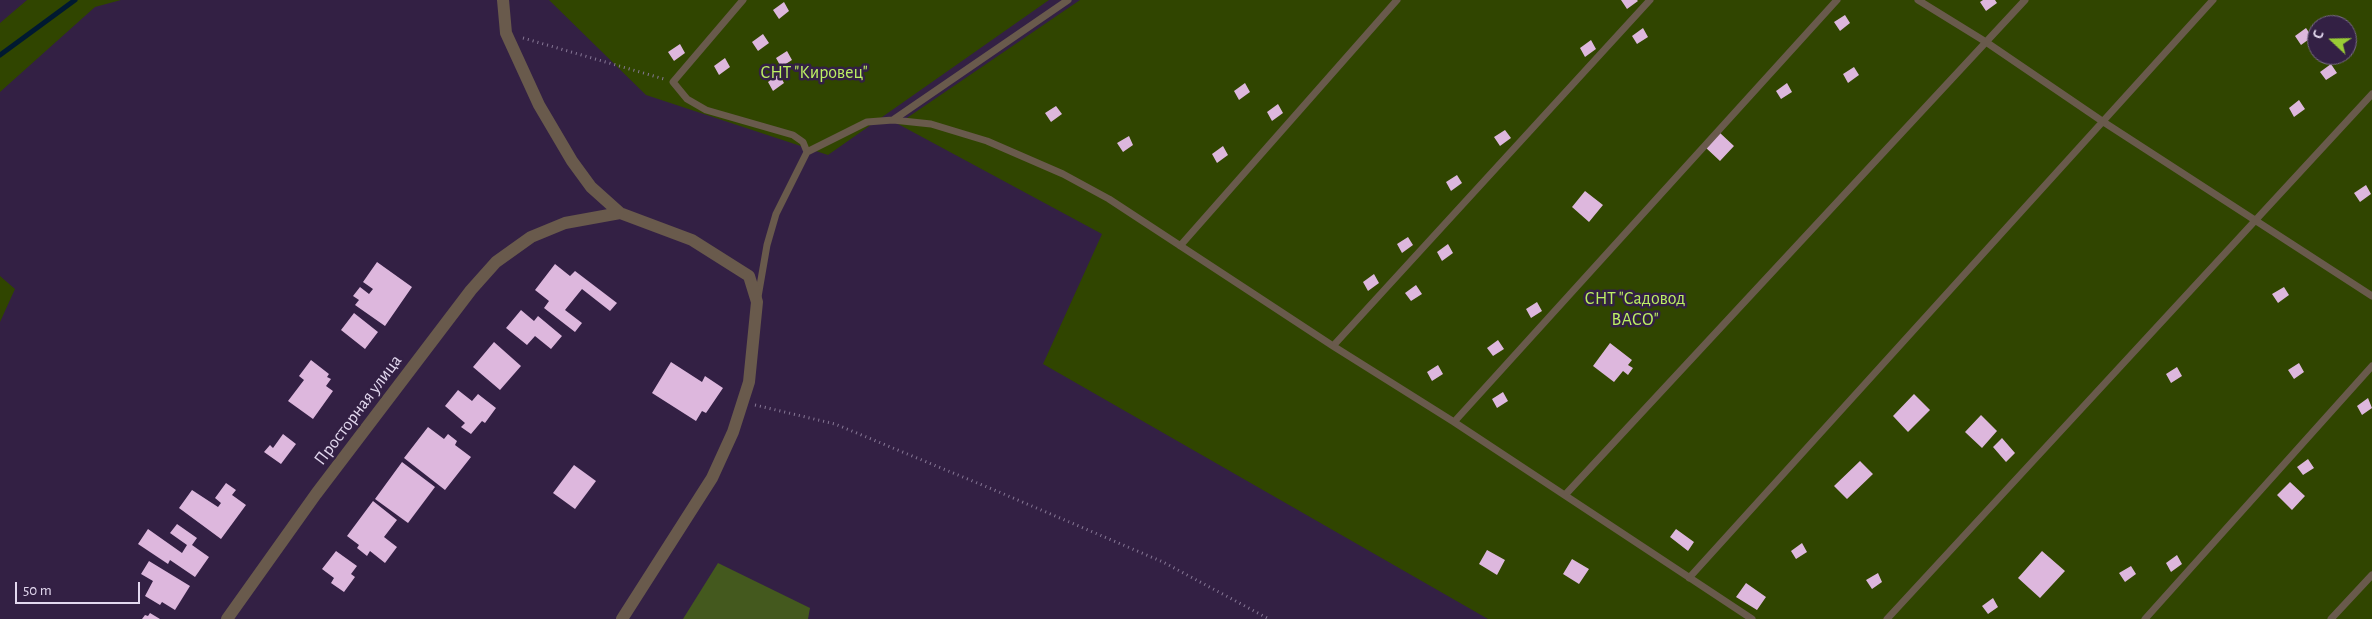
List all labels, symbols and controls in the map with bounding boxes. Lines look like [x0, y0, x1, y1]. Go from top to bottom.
north arrow [2307, 15, 2357, 65]
text: С [2311, 29, 2327, 41]
park label: СНТ "Кировец" [760, 62, 868, 84]
park label: СНТ "Садовод ВАСО" [1585, 288, 1685, 330]
street label: Просторная улица [309, 350, 407, 470]
scale bar [18, 572, 142, 604]
text: 50 m [23, 583, 52, 598]

